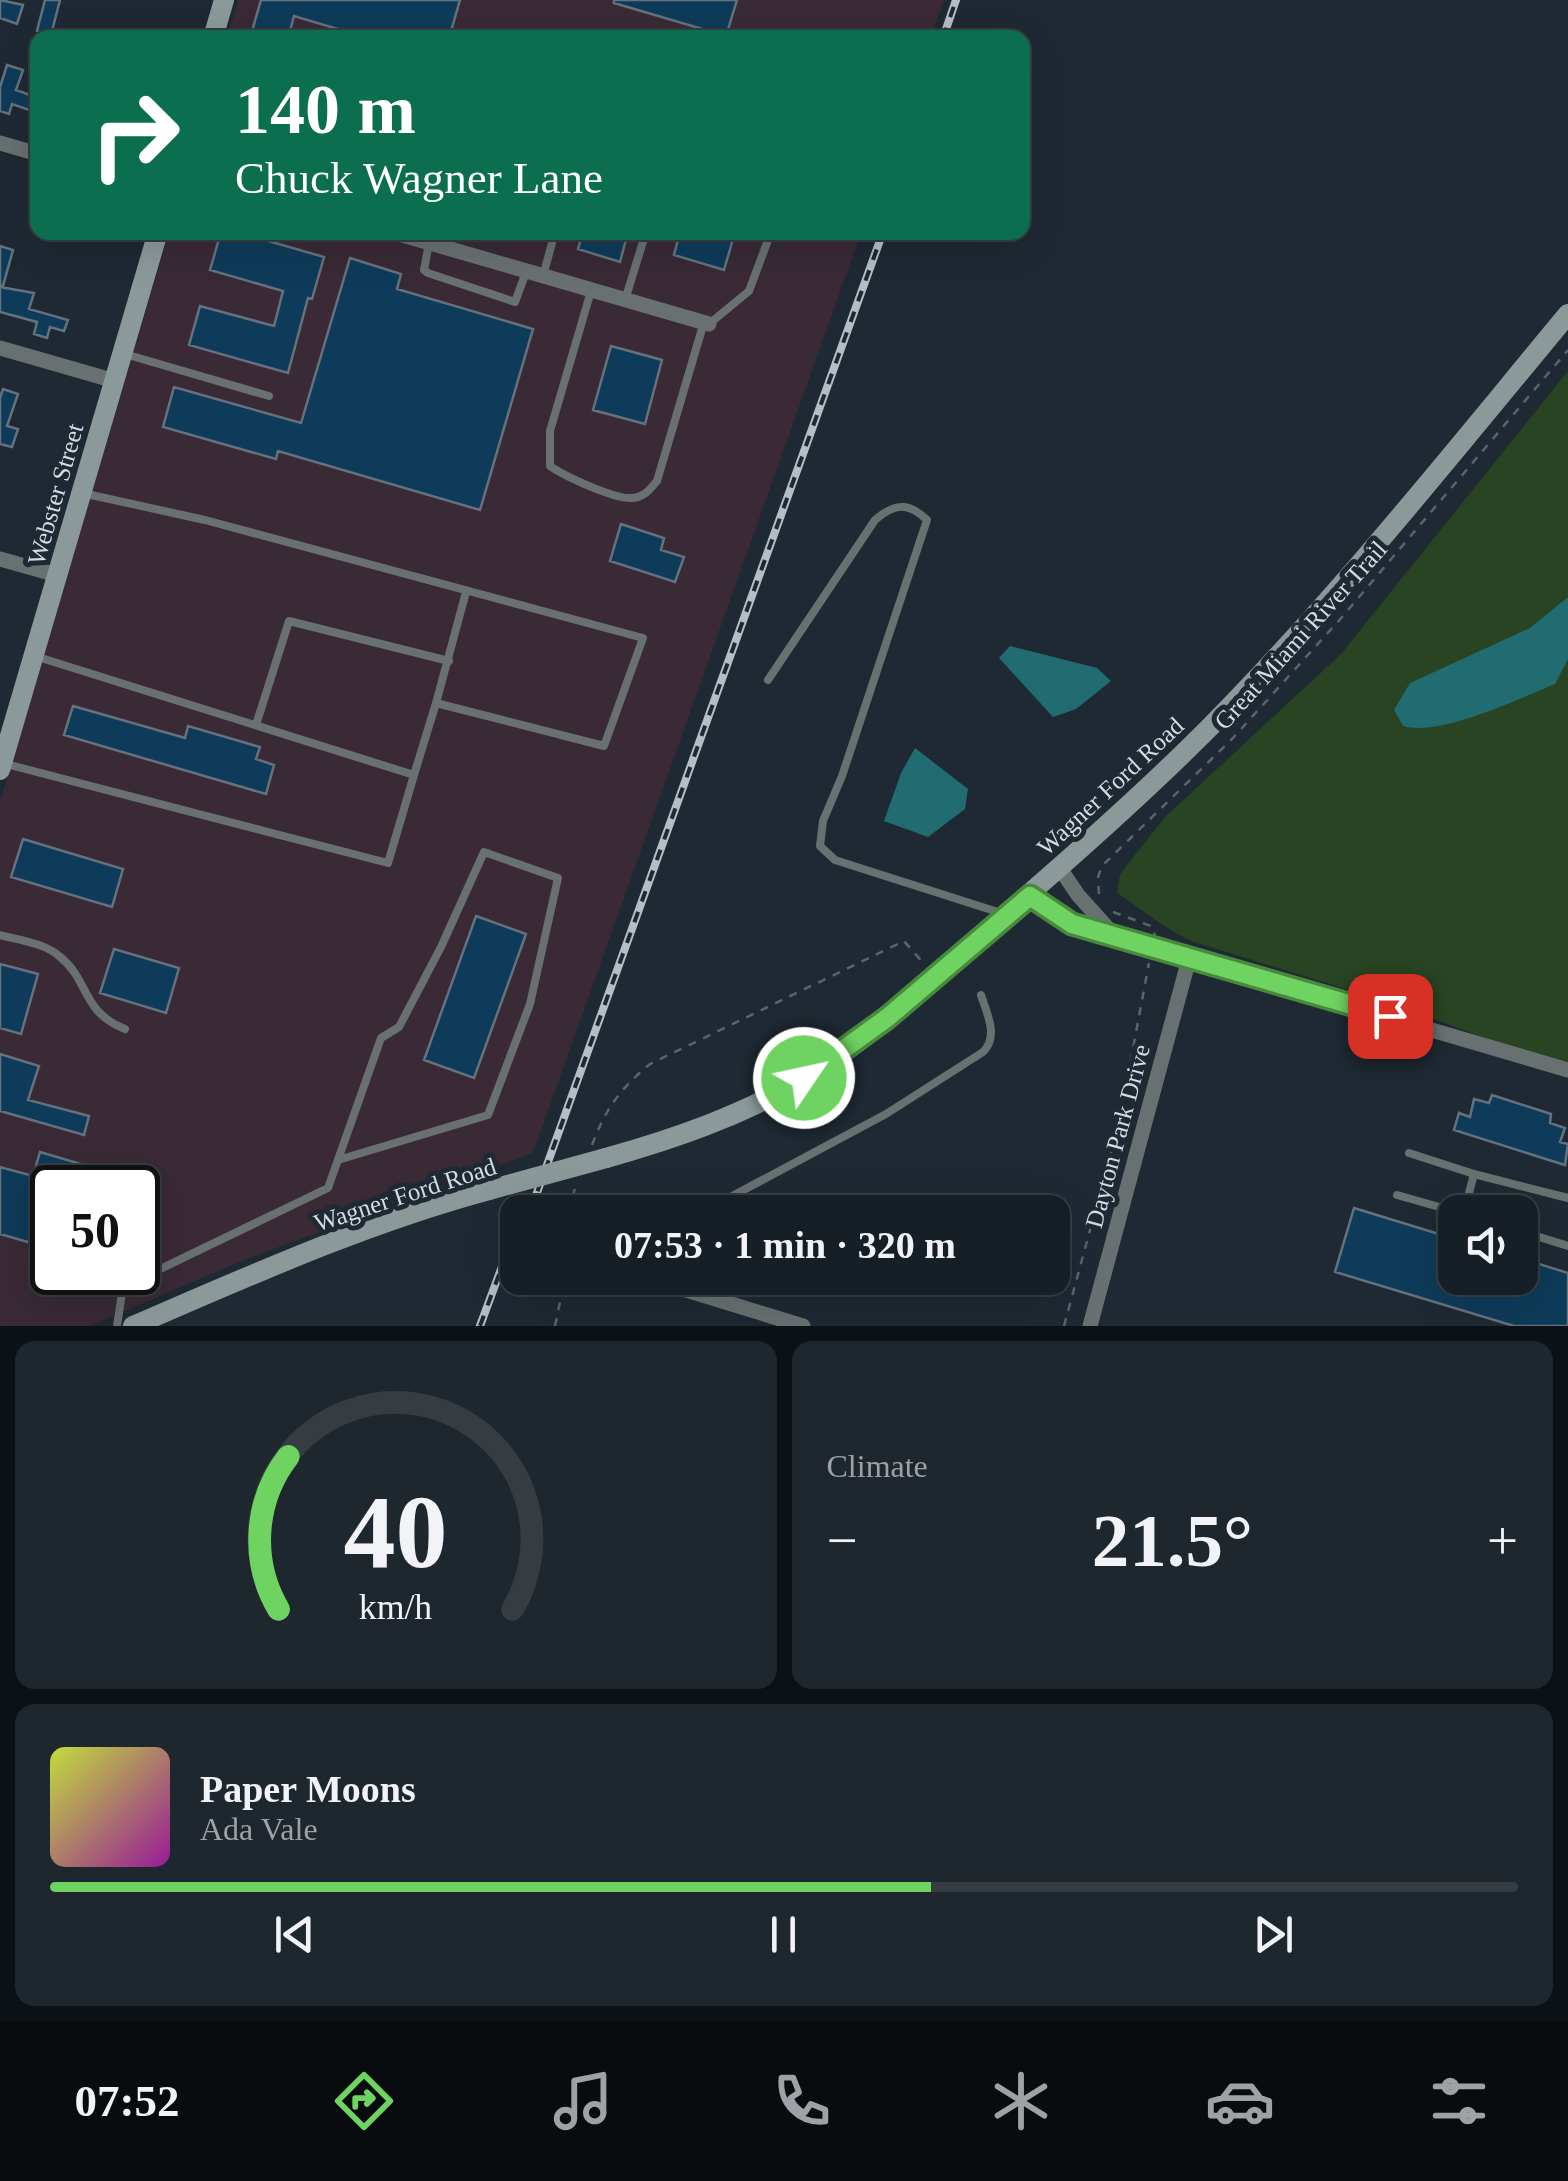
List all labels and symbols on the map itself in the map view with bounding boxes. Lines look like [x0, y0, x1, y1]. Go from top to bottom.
street label: Webster Street [22, 420, 89, 568]
street label: Great Miami River Trail [1209, 536, 1392, 735]
street label: Wagner Ford Road [1032, 711, 1189, 861]
pin [1348, 974, 1433, 1059]
position arrow [752, 1026, 856, 1130]
street label: Dayton Park Drive [1080, 1041, 1155, 1231]
street label: Wagner Ford Road [311, 1152, 500, 1237]
speed limit sign: 50 [30, 1165, 160, 1295]

